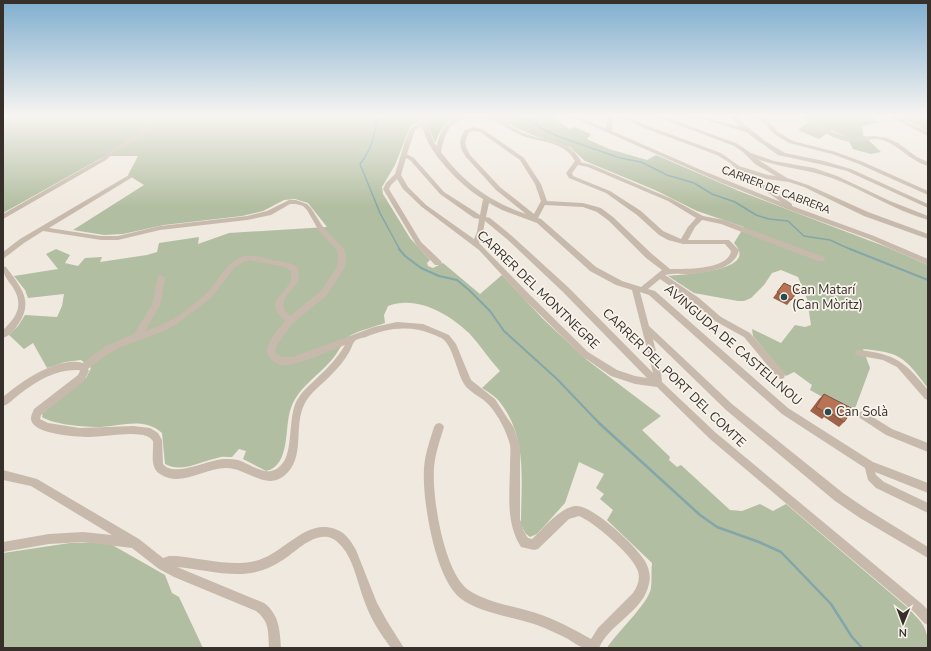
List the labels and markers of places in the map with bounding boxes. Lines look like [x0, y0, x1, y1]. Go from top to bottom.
place label: Can Matarí (Can Mòritz) [792, 281, 863, 314]
marker: Can Matarí (Can Mòritz) [779, 292, 789, 302]
place label: Can Solà [836, 403, 888, 421]
marker: Can Solà [823, 407, 833, 417]

